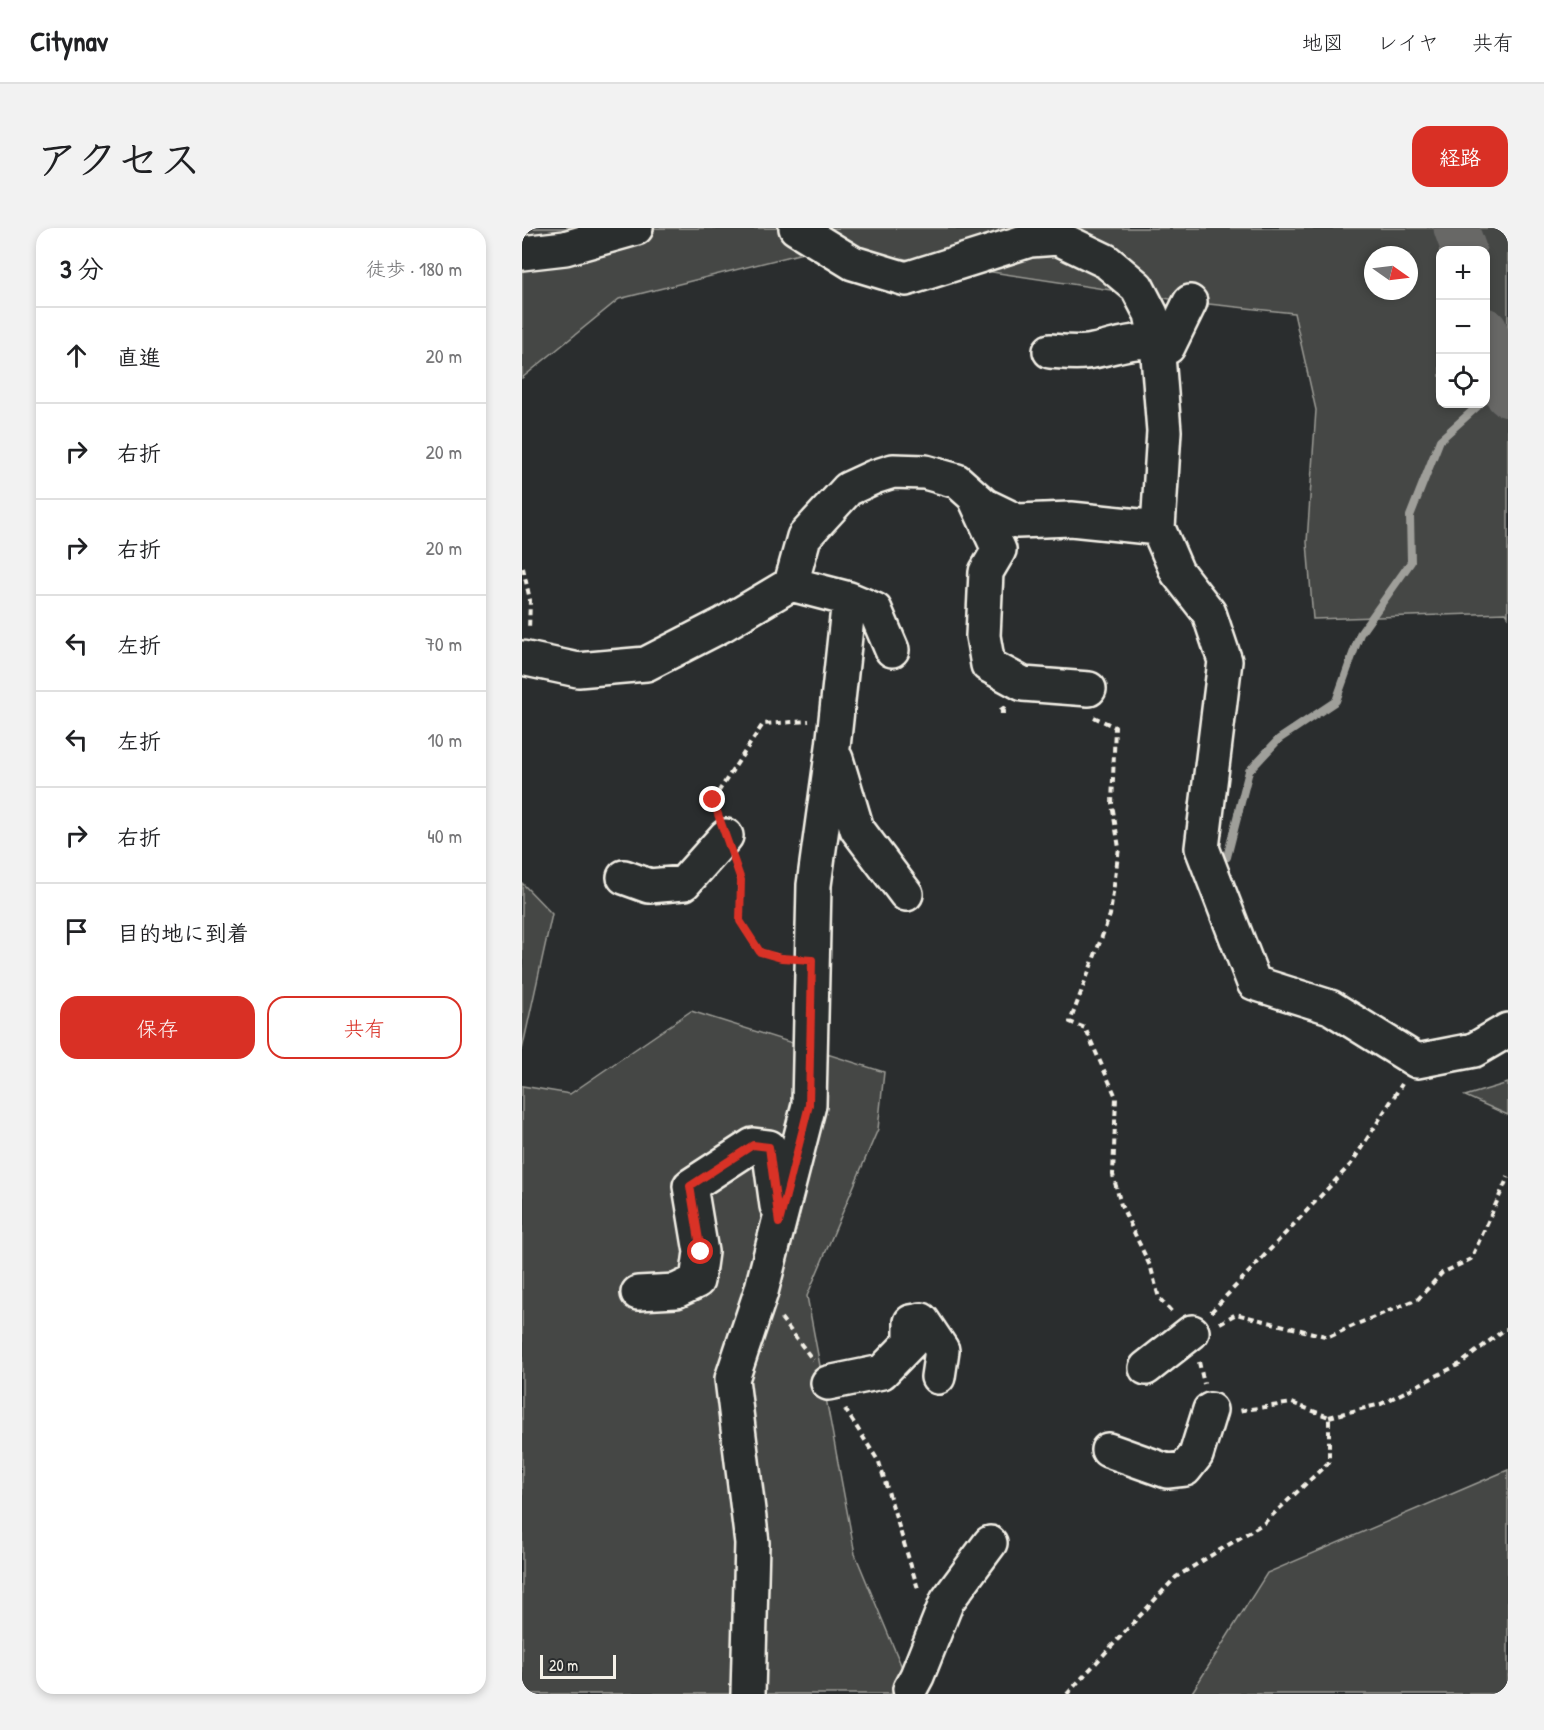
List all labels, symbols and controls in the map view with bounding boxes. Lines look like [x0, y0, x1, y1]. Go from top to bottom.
text: Citynav [30, 22, 108, 60]
text: 地図 [1302, 28, 1344, 57]
text: レイヤ [1377, 28, 1439, 57]
text: 共有 [1472, 28, 1514, 57]
button: 経路 [1412, 126, 1508, 187]
text: アクセス [36, 130, 201, 187]
north arrow [1364, 246, 1418, 300]
map controls [1436, 246, 1490, 408]
button: + [1436, 246, 1490, 300]
text: 3 分 [60, 251, 104, 286]
text: 徒歩 · 180 m [366, 255, 462, 282]
button: − [1436, 300, 1490, 354]
icon: ahead [60, 339, 93, 372]
text: 直進 [117, 342, 161, 372]
text: 20 m [425, 342, 462, 369]
button: locate [1436, 354, 1490, 408]
icon: right [60, 435, 93, 468]
text: 右折 [117, 438, 161, 468]
text: 20 m [425, 438, 462, 465]
icon: right [60, 531, 93, 564]
text: 右折 [117, 534, 161, 564]
text: 20 m [425, 534, 462, 561]
icon: left [60, 627, 93, 660]
text: 左折 [117, 630, 161, 660]
text: 70 m [425, 630, 462, 657]
icon: left [60, 723, 93, 756]
text: 左折 [117, 726, 161, 756]
text: 10 m [428, 726, 462, 753]
route end [699, 786, 725, 812]
icon: right [60, 819, 93, 852]
text: 右折 [117, 822, 161, 852]
text: 40 m [427, 822, 462, 849]
icon: arrive [60, 915, 93, 948]
text: 目的地に到着 [117, 918, 249, 948]
button: 保存 [60, 996, 255, 1059]
button: 共有 [267, 996, 462, 1059]
route start [687, 1238, 713, 1264]
scale bar [540, 1652, 616, 1680]
text: 20 m [549, 1654, 578, 1676]

